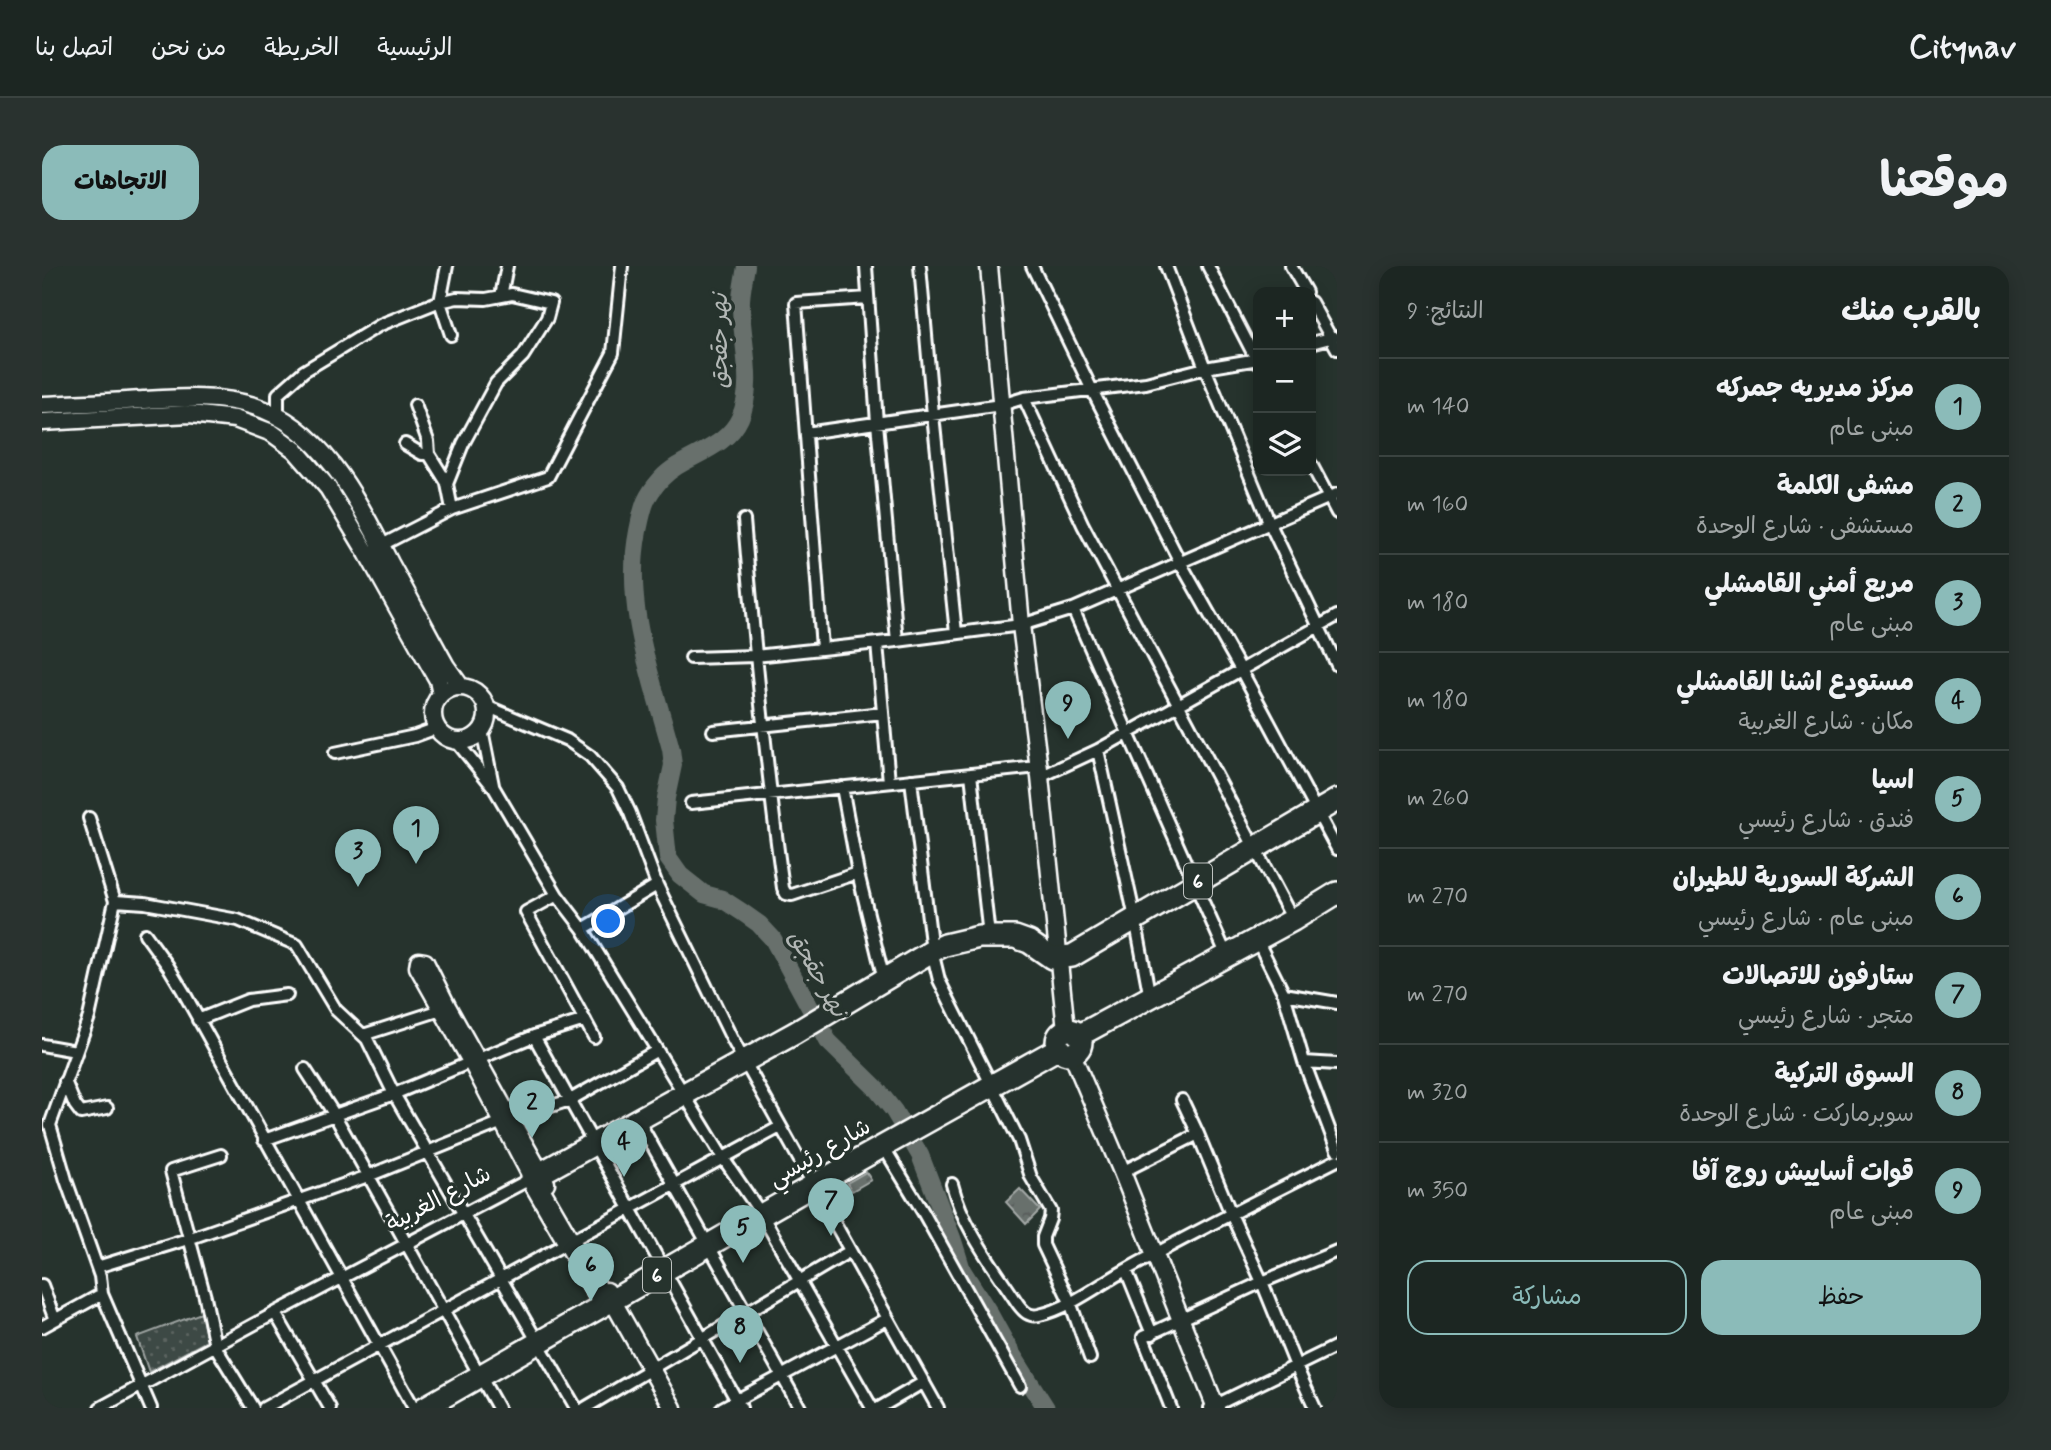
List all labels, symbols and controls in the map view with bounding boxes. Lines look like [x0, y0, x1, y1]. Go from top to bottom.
text: Citynav [1909, 26, 2016, 70]
text: اتصل بنا [35, 33, 113, 64]
text: من نحن [151, 33, 226, 64]
text: الخريطة [264, 33, 339, 64]
text: الرئيسية [377, 33, 453, 64]
button: الاتجاهات [42, 145, 199, 220]
text: موقعنا [1879, 150, 2009, 215]
map controls [1253, 287, 1316, 476]
button: + [1253, 287, 1316, 350]
water label: نهر جقجق [705, 290, 736, 389]
text: بالقرب منك [1841, 292, 1981, 331]
text: النتائج: 9 [1407, 297, 1484, 327]
button: − [1253, 350, 1316, 413]
text: مركز مديريه جمركه [1716, 372, 1914, 406]
text: 140 m [1407, 392, 1470, 422]
text: 1 [1953, 392, 1963, 422]
button: layers [1253, 413, 1316, 476]
text: مبنى عام [1829, 414, 1914, 444]
text: مشفى الكلمة [1777, 470, 1914, 504]
text: 160 m [1407, 490, 1468, 520]
text: 2 [1952, 490, 1964, 520]
text: مستشفى · شارع الوحدة [1696, 512, 1914, 542]
text: مربع أمني القامشلي [1704, 568, 1914, 602]
text: 180 m [1407, 588, 1468, 618]
text: 3 [1953, 588, 1963, 618]
text: مبنى عام [1829, 610, 1914, 640]
text: مستودع اشنا القامشلي [1676, 666, 1914, 700]
pin: 9 [1045, 681, 1091, 739]
text: 180 m [1407, 686, 1468, 716]
text: 4 [1951, 686, 1965, 716]
text: مكان · شارع الغربية [1739, 708, 1914, 738]
text: اسيا [1872, 764, 1914, 798]
text: 260 m [1407, 784, 1469, 814]
text: 5 [1951, 784, 1965, 814]
pin: 1 [393, 806, 439, 864]
text: فندق · شارع رئيسي [1738, 806, 1914, 836]
pin: 3 [335, 829, 381, 887]
text: الشركة السورية للطيران [1673, 862, 1914, 896]
road number: 6 [1184, 864, 1212, 898]
text: 270 m [1407, 882, 1468, 912]
text: 6 [1952, 882, 1964, 912]
your location [591, 904, 625, 938]
text: مبنى عام · شارع رئيسي [1698, 904, 1914, 934]
water label: نهر جقجق [780, 925, 855, 1025]
text: ستارفون للاتصالات [1722, 960, 1914, 994]
text: 270 m [1407, 980, 1468, 1010]
text: 7 [1951, 980, 1965, 1010]
text: متجر · شارع رئيسي [1738, 1002, 1914, 1032]
text: السوق التركية [1774, 1058, 1914, 1092]
text: 320 m [1407, 1078, 1468, 1108]
text: 8 [1952, 1078, 1965, 1108]
pin: 2 [509, 1080, 555, 1138]
text: سوبرماركت · شارع الوحدة [1679, 1100, 1914, 1130]
street label: شارع رئيسي [763, 1112, 879, 1199]
pin: 4 [601, 1119, 647, 1177]
text: قوات أساييش روج آفا [1692, 1156, 1914, 1190]
street label: شارع الغربية [381, 1159, 497, 1240]
text: 350 m [1407, 1176, 1468, 1206]
text: 9 [1952, 1176, 1964, 1206]
pin: 7 [808, 1178, 854, 1236]
text: مبنى عام [1829, 1198, 1914, 1228]
pin: 5 [720, 1205, 766, 1263]
pin: 6 [568, 1243, 614, 1301]
road number: 6 [643, 1258, 671, 1292]
button: مشاركة [1407, 1260, 1687, 1335]
button: حفظ [1701, 1260, 1981, 1335]
pin: 8 [717, 1305, 763, 1363]

